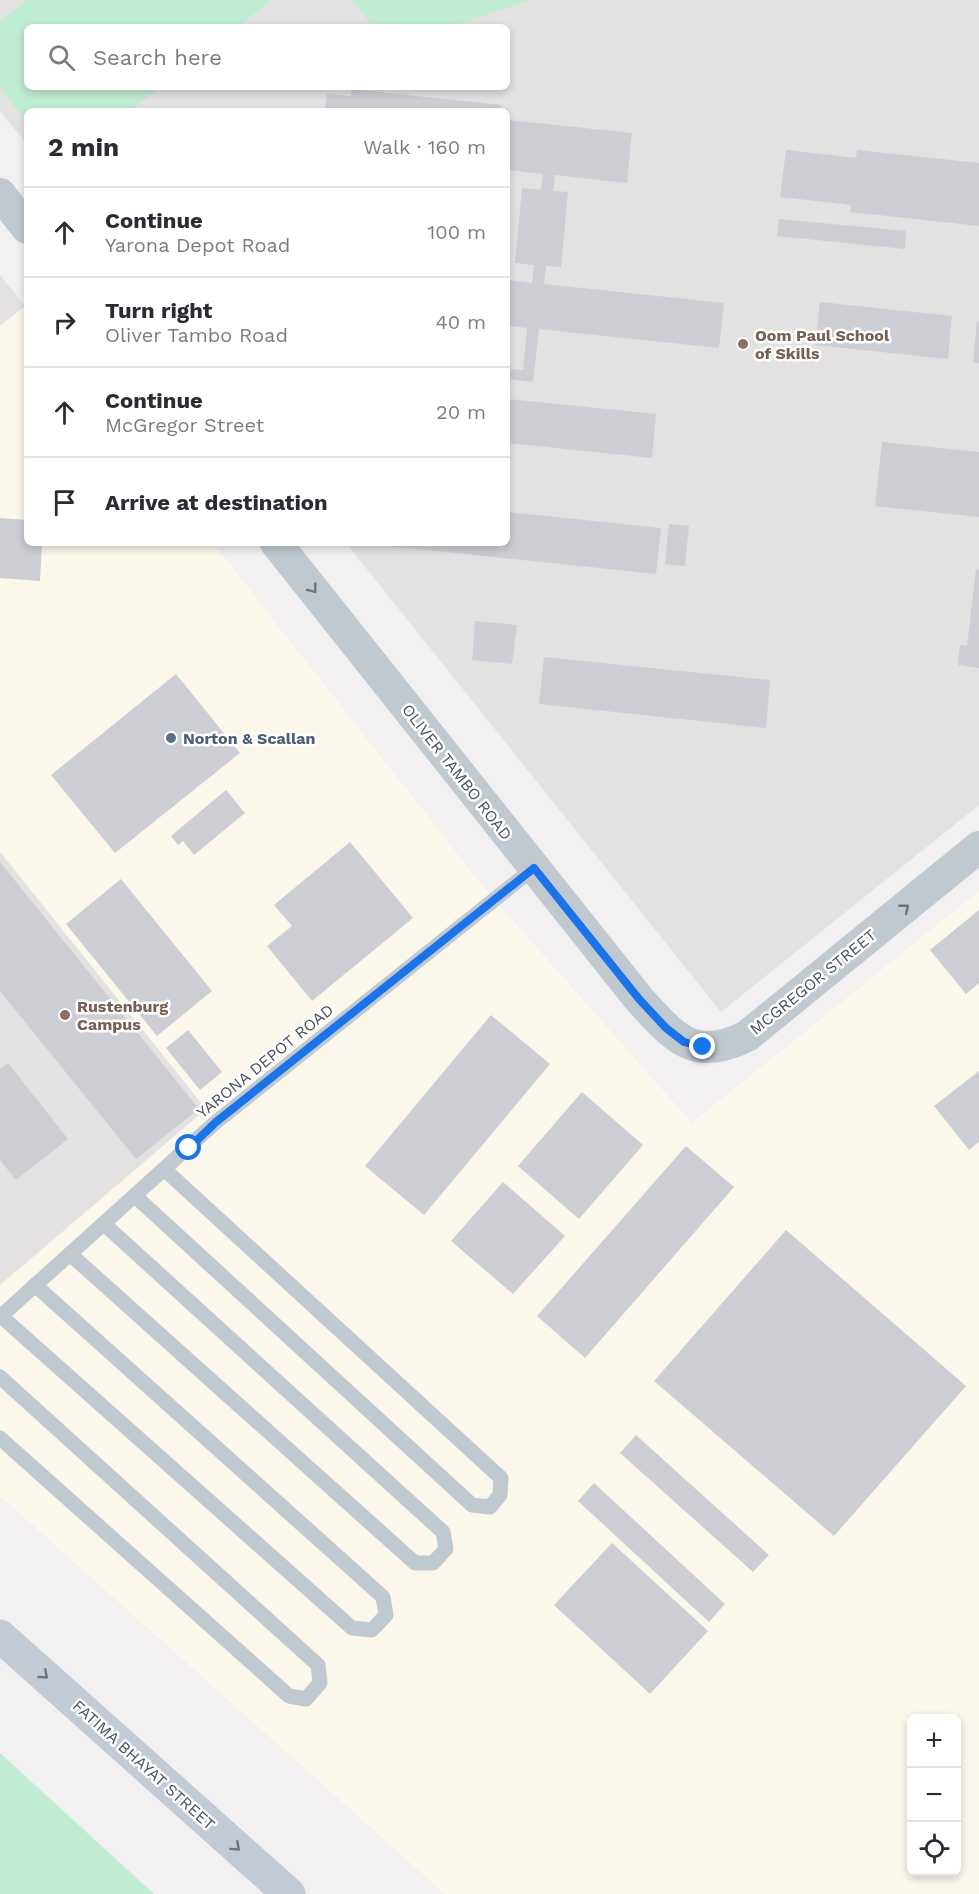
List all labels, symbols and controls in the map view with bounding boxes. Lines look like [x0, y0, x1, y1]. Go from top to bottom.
search box [24, 24, 510, 90]
icon: search [45, 41, 78, 74]
text: Search here [93, 45, 222, 70]
text: 2 min [48, 132, 119, 162]
text: Walk · 160 m [363, 135, 486, 159]
text: Continue [105, 208, 203, 233]
icon: ahead [48, 216, 81, 249]
text: 100 m [427, 220, 486, 244]
text: Yarona Depot Road [105, 233, 290, 257]
text: Turn right [105, 298, 212, 323]
icon: right [48, 306, 81, 339]
text: 40 m [435, 310, 486, 334]
text: Oliver Tambo Road [105, 323, 288, 347]
place label: Oom Paul School of Skills [755, 326, 890, 363]
marker: Oom Paul School of Skills [736, 337, 750, 351]
text: Continue [105, 388, 203, 413]
icon: ahead [48, 396, 81, 429]
text: 20 m [436, 400, 486, 424]
text: McGregor Street [105, 413, 264, 437]
icon: arrive [48, 486, 81, 519]
text: Arrive at destination [105, 490, 328, 515]
one-way arrow [305, 582, 316, 593]
street label: OLIVER TAMBO ROAD [398, 700, 516, 844]
place label: Norton & Scallan [183, 729, 316, 748]
marker: Norton & Scallan [164, 731, 178, 745]
one-way arrow [898, 904, 909, 915]
street label: MCGREGOR STREET [746, 925, 880, 1039]
place label: Rustenburg Campus [77, 997, 168, 1034]
street label: YARONA DEPOT ROAD [193, 1000, 337, 1122]
marker: Rustenburg Campus [58, 1008, 72, 1022]
route end [689, 1033, 715, 1059]
route start [175, 1134, 201, 1160]
one-way arrow [37, 1668, 47, 1679]
street label: FATIMA BHAYAT STREET [69, 1696, 219, 1834]
map controls [907, 1714, 961, 1876]
button: + [907, 1714, 961, 1768]
button: − [907, 1768, 961, 1822]
button: locate [907, 1822, 961, 1876]
one-way arrow [229, 1840, 240, 1851]

